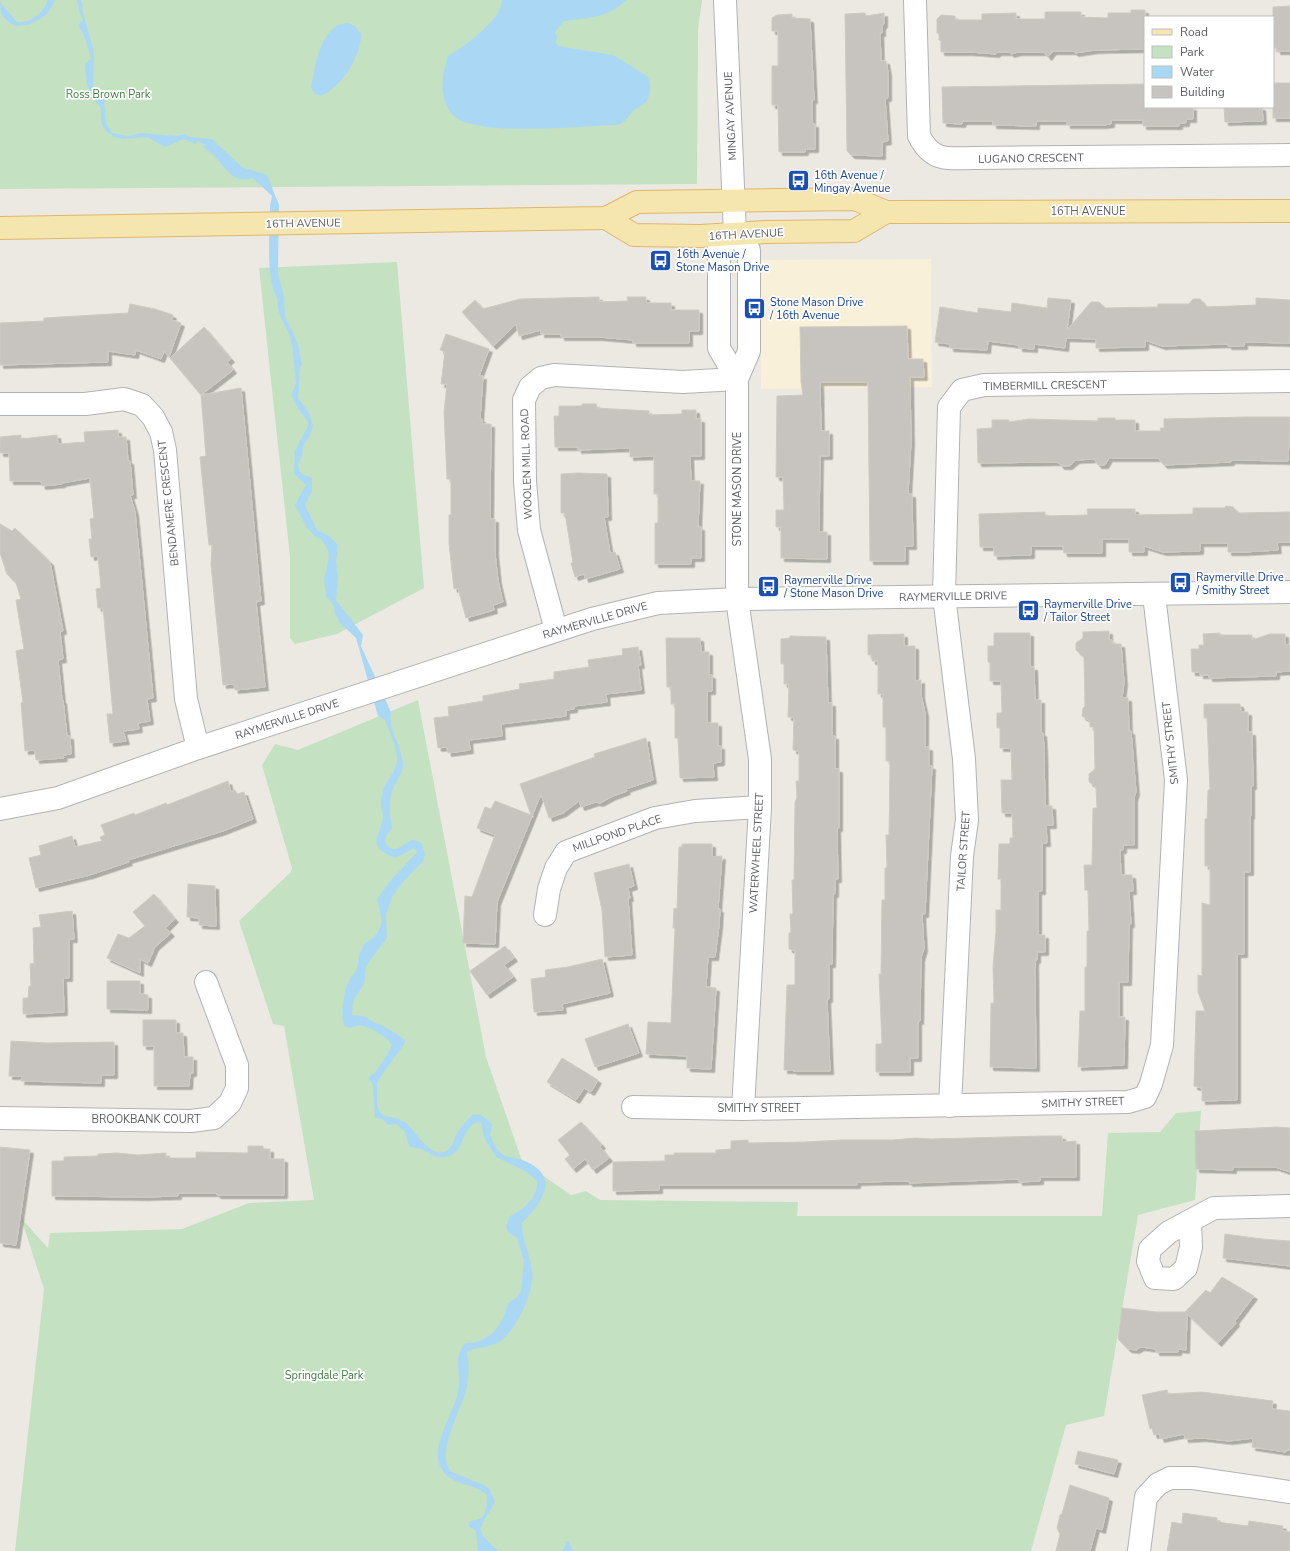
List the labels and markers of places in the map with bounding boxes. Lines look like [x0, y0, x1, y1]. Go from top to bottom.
bus stop icon: 16th Avenue / Mingay Avenue [786, 168, 812, 194]
place label: 16th Avenue / Mingay Avenue [814, 168, 890, 196]
bus stop icon: 16th Avenue / Stone Mason Drive [647, 247, 673, 273]
place label: 16th Avenue / Stone Mason Drive [676, 247, 770, 275]
bus stop icon: Stone Mason Drive / 16th Avenue [742, 295, 768, 321]
place label: Stone Mason Drive / 16th Avenue [769, 295, 864, 323]
bus stop icon: Raymerville Drive / Smithy Street [1168, 570, 1194, 596]
place label: Raymerville Drive / Smithy Street [1195, 570, 1284, 598]
bus stop icon: Raymerville Drive / Stone Mason Drive [755, 573, 781, 599]
place label: Raymerville Drive / Stone Mason Drive [783, 573, 883, 601]
bus stop icon: Raymerville Drive / Tailor Street [1015, 597, 1041, 623]
place label: Raymerville Drive / Tailor Street [1043, 597, 1132, 625]

